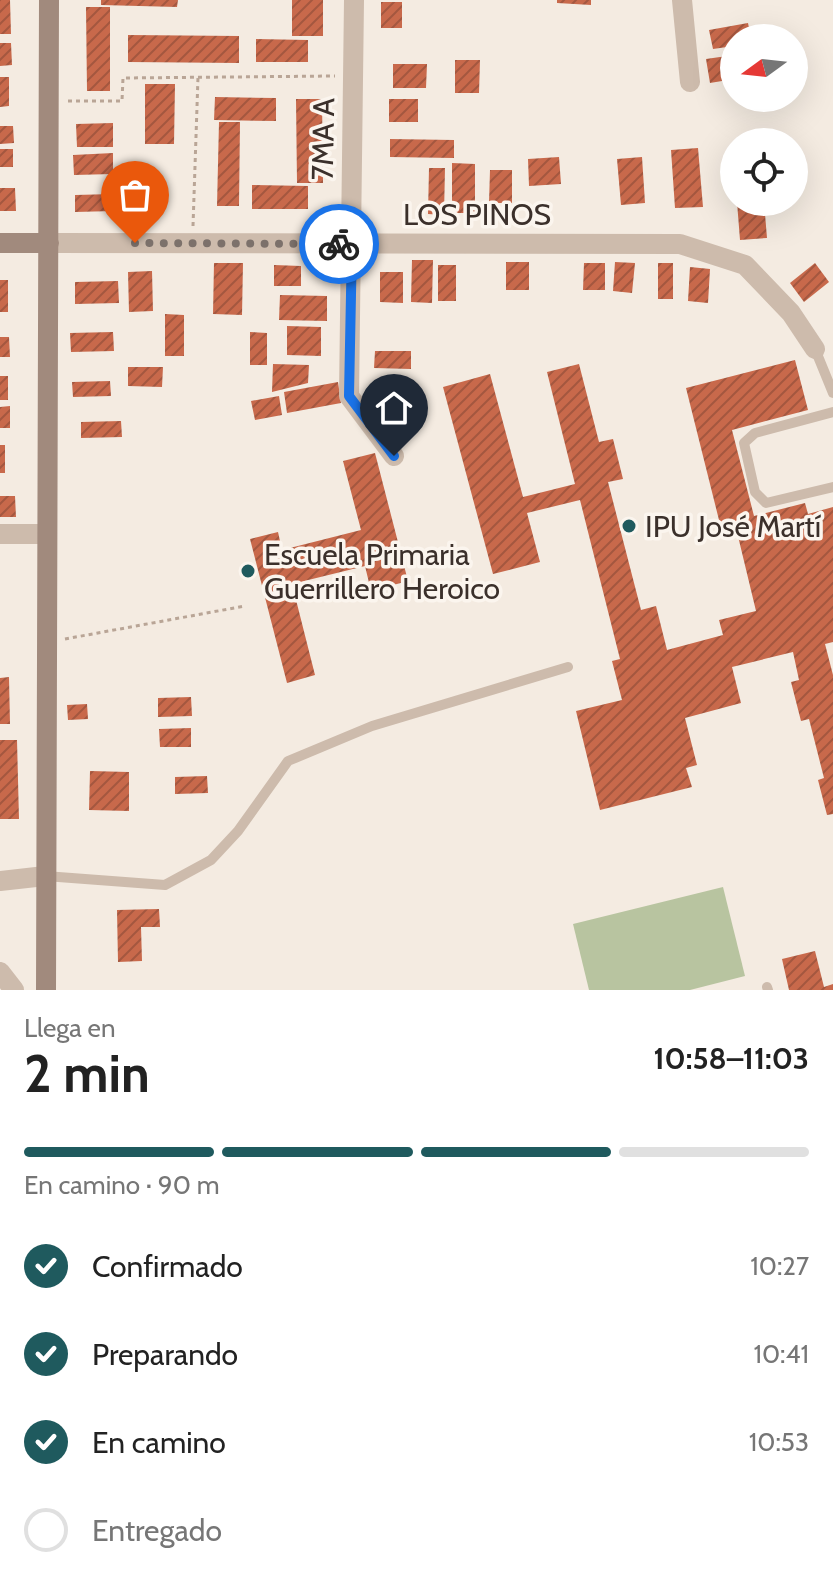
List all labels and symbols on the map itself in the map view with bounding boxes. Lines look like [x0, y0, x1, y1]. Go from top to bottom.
north arrow [720, 24, 808, 112]
street label: 7MA A [304, 97, 342, 181]
pin [101, 161, 169, 243]
street label: LOS PINOS [403, 196, 551, 233]
courier [299, 204, 379, 284]
pin [360, 374, 428, 456]
place label: IPU José Martí [645, 508, 821, 545]
marker: IPU José Martí [620, 517, 638, 535]
place label: Escuela Primaria Guerrillero Heroico [264, 536, 500, 607]
marker: Escuela Primaria Guerrillero Heroico [239, 562, 257, 580]

